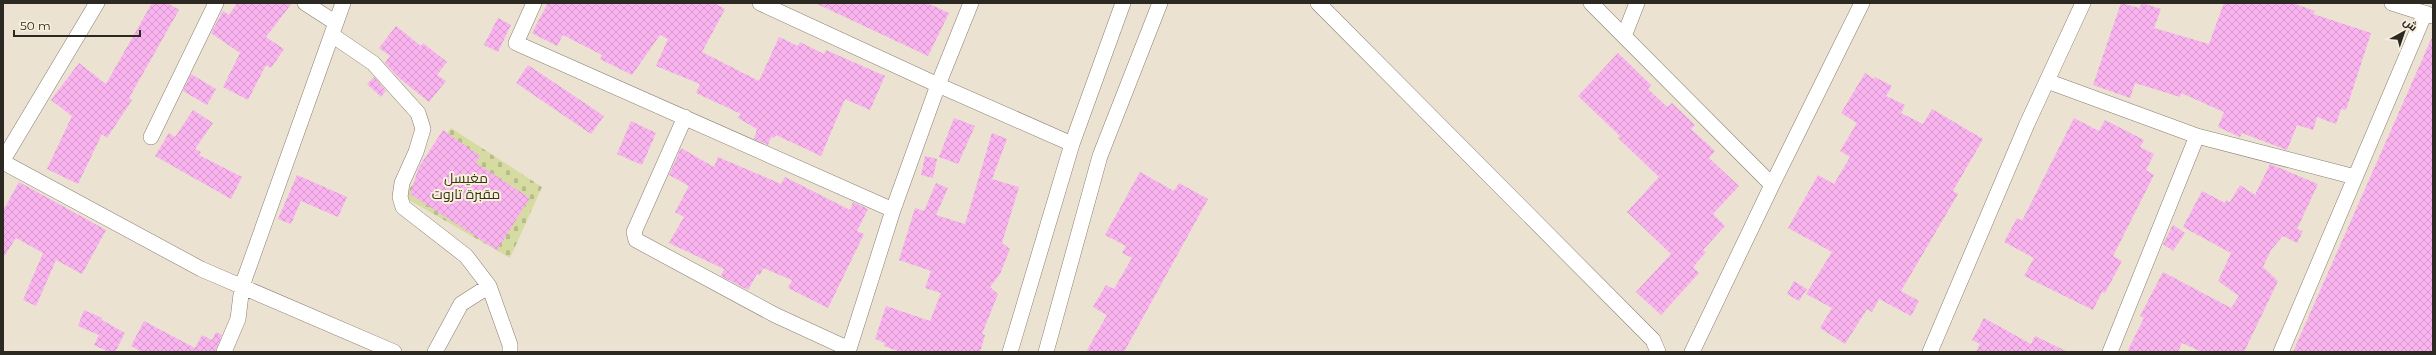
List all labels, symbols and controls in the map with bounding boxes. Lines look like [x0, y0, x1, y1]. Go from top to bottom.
scale bar [14, 12, 140, 38]
north arrow [2384, 12, 2424, 52]
text: ش [2401, 14, 2420, 34]
text: 50 m [20, 18, 51, 33]
park label: مغيسل مقبرة تاروت [432, 169, 500, 203]

